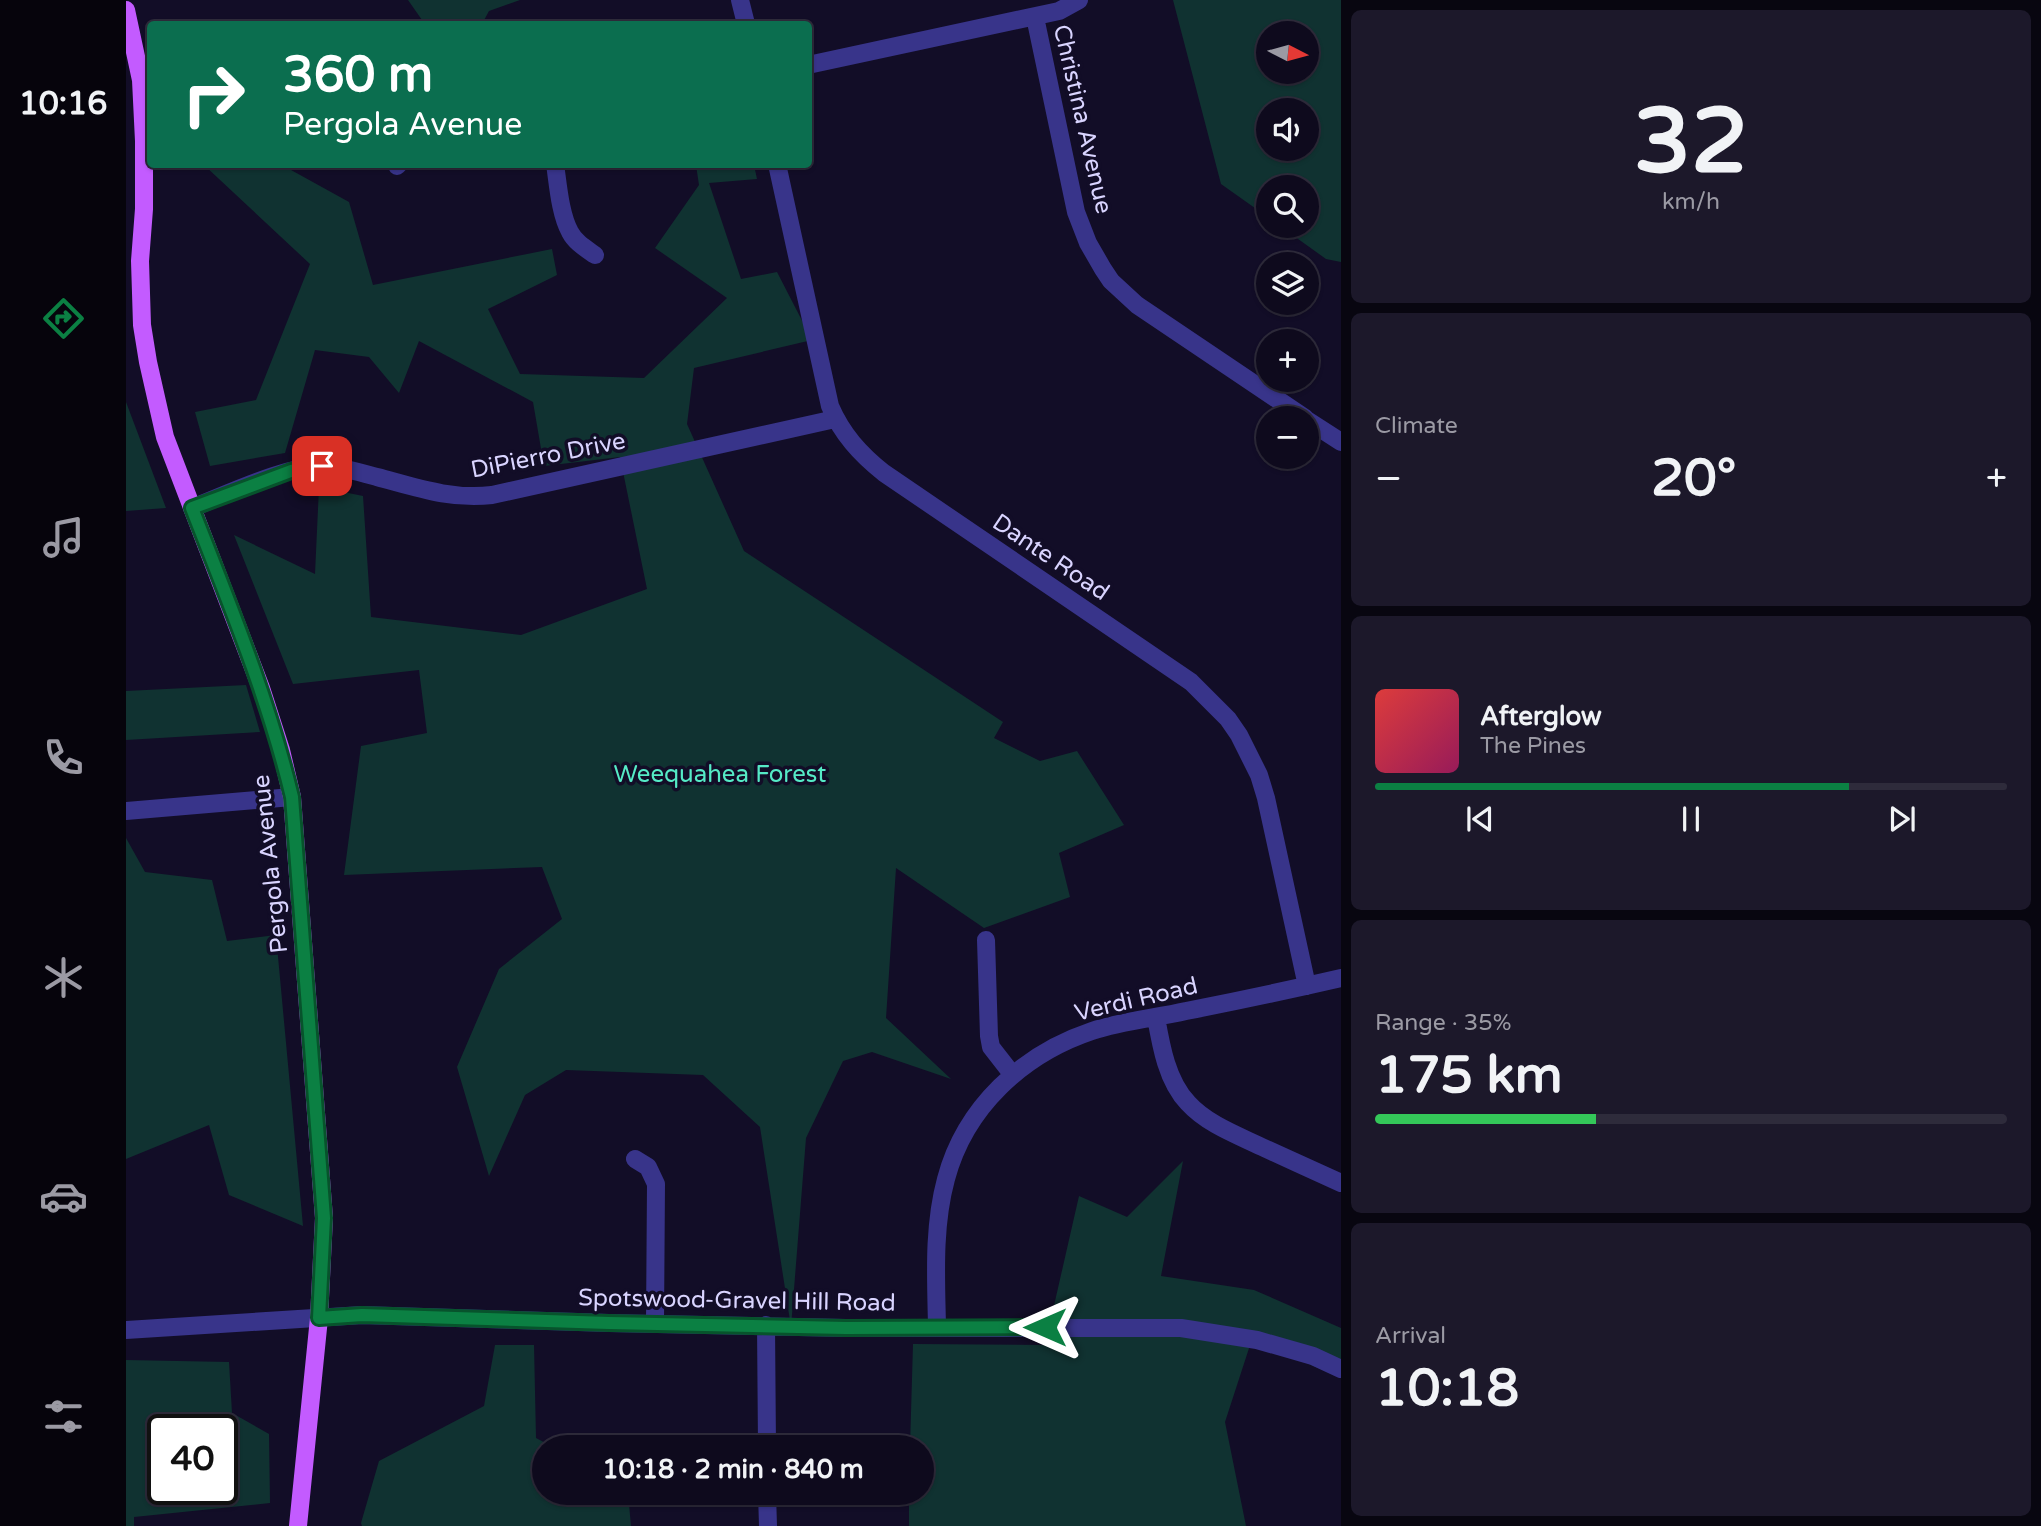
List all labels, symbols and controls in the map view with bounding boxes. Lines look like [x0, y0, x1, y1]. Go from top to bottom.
north arrow [1256, 21, 1320, 84]
map controls [1256, 21, 1319, 469]
street label: Christina Avenue [1047, 22, 1118, 217]
text: 360 m [283, 46, 433, 105]
icon: right [168, 49, 259, 140]
text: 10:16 [19, 85, 107, 123]
text: 32 [1634, 87, 1748, 197]
button: sound [1256, 98, 1319, 161]
text: Pergola Avenue [283, 106, 522, 144]
button: search [1256, 175, 1319, 238]
text: km/h [1662, 188, 1720, 216]
button: layers [1256, 252, 1319, 315]
icon: directions [39, 294, 88, 343]
button: + [1256, 329, 1319, 392]
button: − [1256, 406, 1319, 469]
text: Climate [1375, 412, 1458, 440]
street label: DiPierro Drive [468, 426, 628, 485]
pin [292, 436, 352, 496]
icon: arrive [303, 447, 341, 485]
text: 20° [1651, 447, 1736, 510]
text: − [1375, 456, 1402, 502]
text: + [1986, 456, 2007, 502]
street label: Dante Road [987, 508, 1115, 607]
icon: music [39, 513, 88, 562]
text: Afterglow [1480, 701, 1602, 732]
text: The Pines [1480, 732, 1586, 760]
icon: phone [39, 733, 88, 782]
park label: Weequahea Forest [614, 760, 826, 789]
street label: Pergola Avenue [247, 773, 294, 955]
icon: previous [1461, 800, 1499, 838]
icon: pause [1672, 800, 1710, 838]
icon: next [1883, 800, 1921, 838]
icon: climate [39, 953, 88, 1002]
street label: Verdi Road [1072, 971, 1200, 1028]
text: Range · 35% [1375, 1009, 1511, 1037]
text: 175 km [1375, 1044, 1563, 1107]
icon: car [39, 1172, 88, 1221]
street label: Spotswood-Gravel Hill Road [578, 1283, 896, 1318]
position arrow [1008, 1290, 1082, 1364]
text: Arrival [1375, 1322, 1446, 1350]
text: 10:18 [1375, 1357, 1519, 1420]
icon: filters [39, 1392, 88, 1441]
speed limit sign: 40 [147, 1414, 238, 1505]
text: 10:18 · 2 min · 840 m [602, 1454, 864, 1485]

